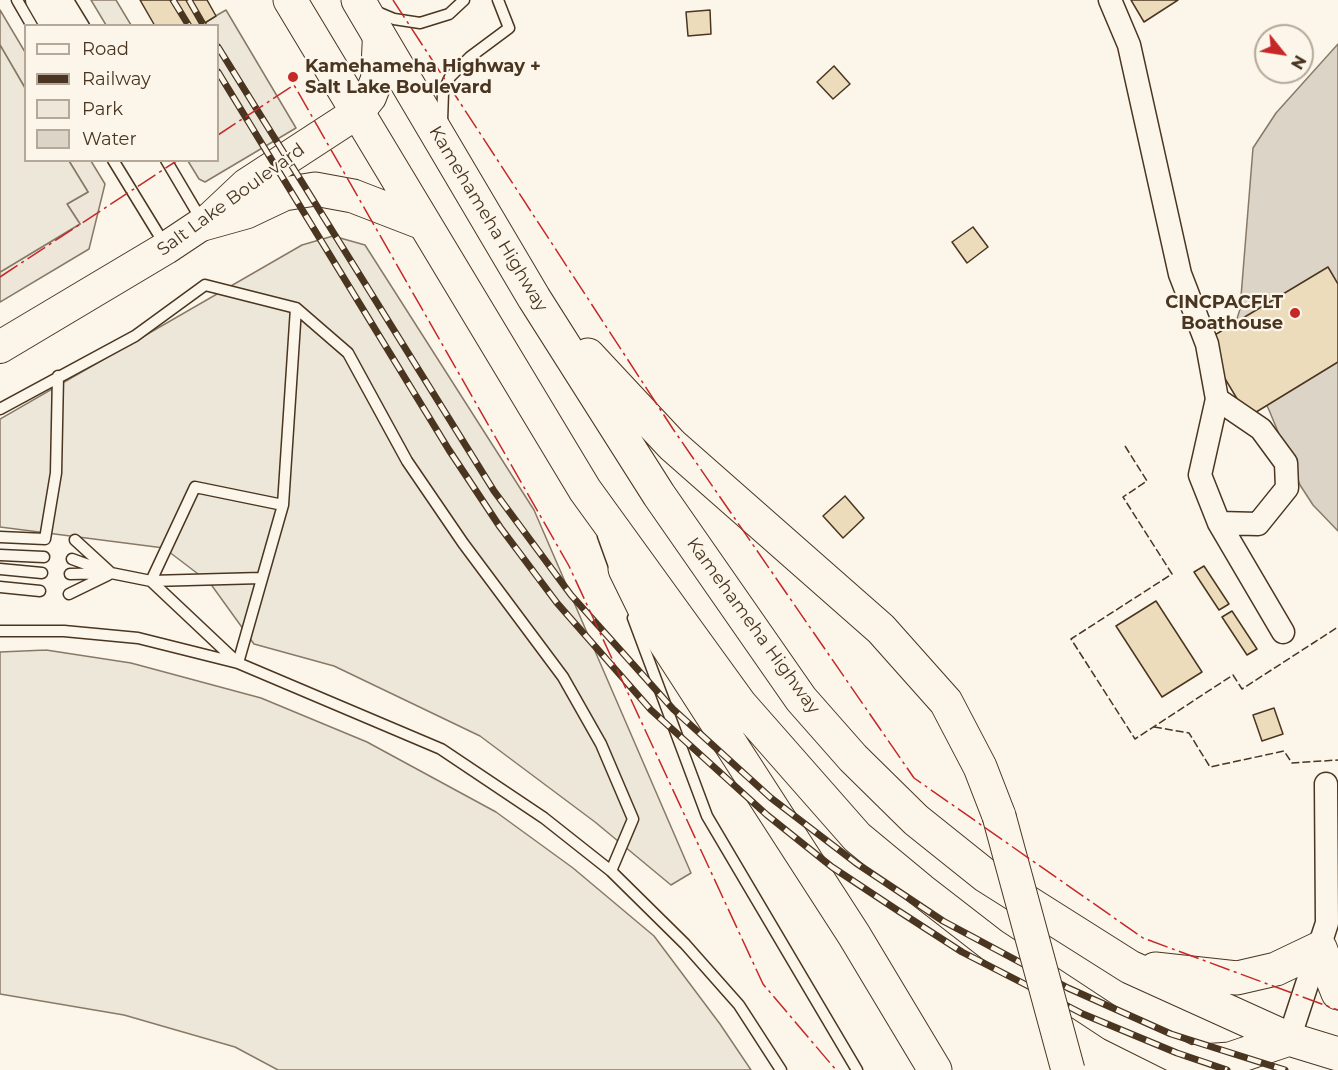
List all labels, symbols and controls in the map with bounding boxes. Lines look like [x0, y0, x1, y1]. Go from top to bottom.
legend [24, 24, 219, 162]
north arrow [1254, 24, 1314, 84]
text: Road [82, 38, 129, 60]
text: N [1287, 52, 1310, 73]
place label: Kamehameha Highway + Salt Lake Boulevard [305, 56, 541, 98]
text: Railway [82, 68, 151, 90]
marker: Kamehameha Highway + Salt Lake Boulevard [286, 70, 300, 84]
text: Park [82, 98, 123, 120]
street label: Kamehameha Highway [424, 122, 552, 316]
text: Water [82, 128, 137, 150]
street label: Salt Lake Boulevard [153, 139, 309, 261]
place label: CINCPACFLT Boathouse [1165, 292, 1283, 334]
marker: CINCPACFLT Boathouse [1288, 306, 1302, 320]
street label: Kamehameha Highway [682, 534, 824, 718]

